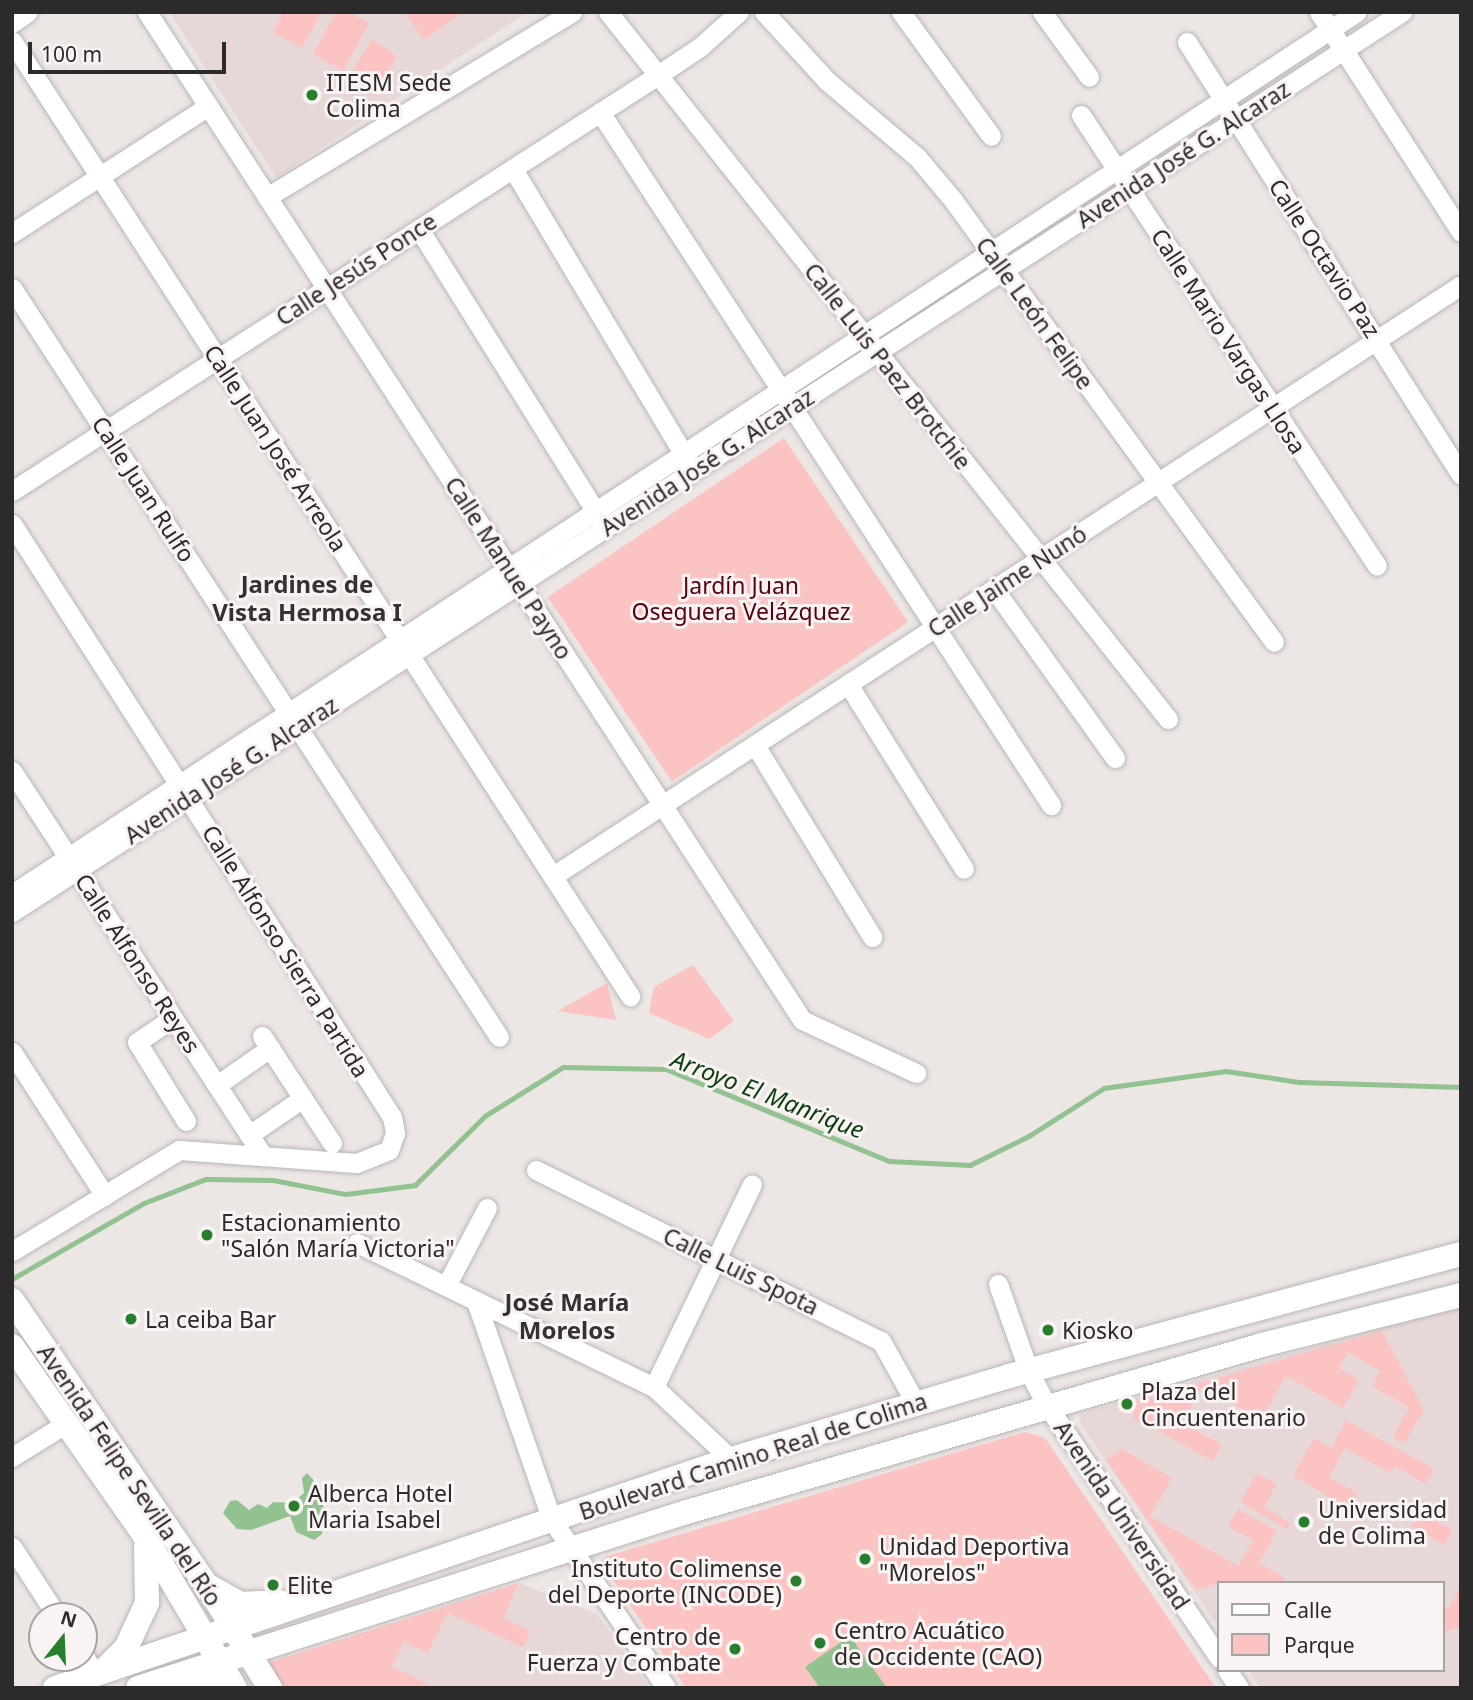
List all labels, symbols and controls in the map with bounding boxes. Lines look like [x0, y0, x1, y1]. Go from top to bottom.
scale bar [32, 28, 229, 72]
text: 100 m [41, 40, 102, 68]
place label: ITESM Sede Colima [326, 68, 452, 122]
street label: Avenida José G. Alcaraz [1071, 75, 1295, 233]
marker: ITESM Sede Colima [304, 87, 320, 103]
street label: Calle Octavio Paz [1263, 173, 1387, 343]
street label: Calle Jesús Ponce [271, 207, 441, 331]
street label: Calle Mario Vargas Llosa [1146, 223, 1312, 459]
street label: Calle León Felipe [971, 232, 1099, 394]
street label: Calle Luis Paez Brotchie [799, 257, 977, 475]
street label: Calle Juan José Arreola [199, 339, 353, 557]
street label: Avenida José G. Alcaraz [595, 383, 819, 541]
street label: Calle Juan Rulfo [87, 411, 201, 567]
street label: Calle Manuel Payno [440, 472, 578, 664]
street label: Calle Jaime Nunó [922, 519, 1092, 643]
district label: Jardines de Vista Hermosa I [212, 570, 402, 626]
park label: Jardín Juan Oseguera Velázquez [631, 571, 851, 625]
street label: Avenida José G. Alcaraz [119, 691, 343, 849]
street label: Calle Alfonso Sierra Partida [197, 820, 375, 1082]
street label: Calle Alfonso Reyes [70, 868, 206, 1058]
water label: Arroyo El Manrique [668, 1044, 868, 1144]
place label: Estacionamiento "Salón María Victoria" [221, 1208, 455, 1262]
street label: Calle Luis Spota [659, 1221, 823, 1321]
marker: Estacionamiento "Salón María Victoria" [199, 1227, 215, 1243]
district label: José María Morelos [505, 1288, 629, 1344]
place label: La ceiba Bar [145, 1305, 276, 1333]
marker: La ceiba Bar [123, 1311, 139, 1327]
place label: Kiosko [1062, 1316, 1133, 1344]
marker: Kiosko [1040, 1322, 1056, 1338]
street label: Avenida Felipe Sevilla del Río [32, 1339, 228, 1611]
place label: Plaza del Cincuentenario [1141, 1377, 1306, 1431]
street label: Boulevard Camino Real de Colima [576, 1387, 930, 1525]
marker: Plaza del Cincuentenario [1119, 1396, 1135, 1412]
street label: Avenida Universidad [1049, 1415, 1195, 1615]
place label: Alberca Hotel Maria Isabel [308, 1479, 453, 1533]
place label: Universidad de Colima [1318, 1495, 1447, 1549]
marker: Alberca Hotel Maria Isabel [286, 1498, 302, 1514]
marker: Universidad de Colima [1296, 1514, 1312, 1530]
place label: Unidad Deportiva "Morelos" [879, 1532, 1069, 1586]
marker: Unidad Deportiva "Morelos" [857, 1551, 873, 1567]
place label: Instituto Colimense del Deporte (INCODE) [548, 1554, 782, 1608]
place label: Elite [287, 1571, 333, 1599]
marker: Instituto Colimense del Deporte (INCODE) [788, 1573, 804, 1589]
marker: Elite [265, 1577, 281, 1593]
legend [1218, 1581, 1445, 1672]
text: Calle [1284, 1596, 1332, 1624]
north arrow [28, 1602, 98, 1672]
text: N [57, 1604, 80, 1634]
place label: Centro Acuático de Occidente (CAO) [834, 1616, 1042, 1670]
place label: Centro de Fuerza y Combate [527, 1622, 721, 1676]
text: Parque [1284, 1631, 1354, 1659]
marker: Centro Acuático de Occidente (CAO) [812, 1635, 828, 1651]
marker: Centro de Fuerza y Combate [727, 1641, 743, 1657]

